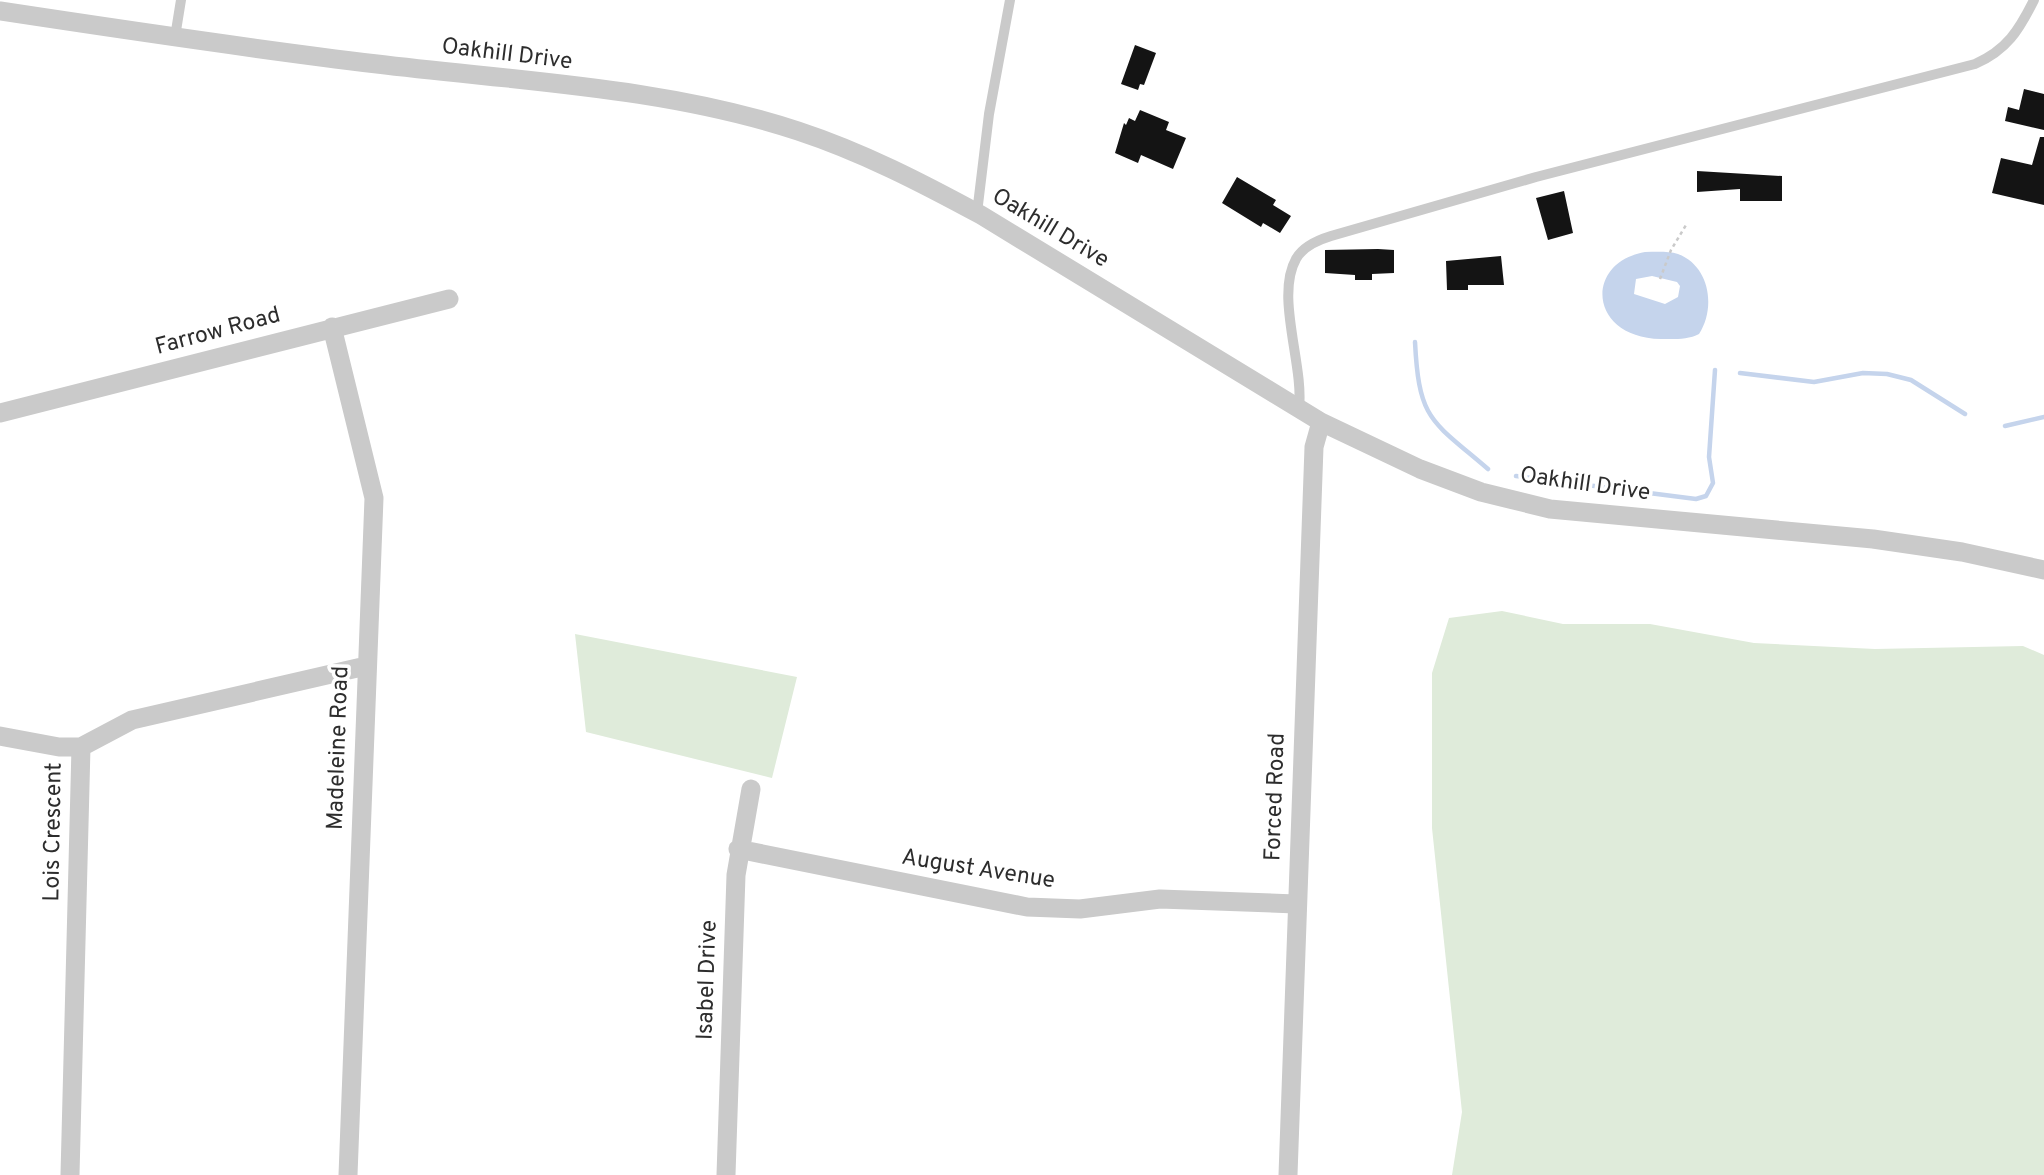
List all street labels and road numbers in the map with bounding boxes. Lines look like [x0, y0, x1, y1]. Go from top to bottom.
street label: Oakhill Drive [440, 33, 574, 77]
street label: Oakhill Drive [986, 183, 1114, 275]
street label: Farrow Road [152, 301, 284, 363]
street label: Oakhill Drive [1518, 461, 1652, 509]
street label: Madeleine Road [322, 665, 356, 831]
street label: Forced Road [1259, 732, 1293, 862]
street label: Lois Crescent [38, 762, 70, 902]
street label: August Avenue [899, 844, 1057, 896]
street label: Isabel Drive [691, 919, 725, 1041]

